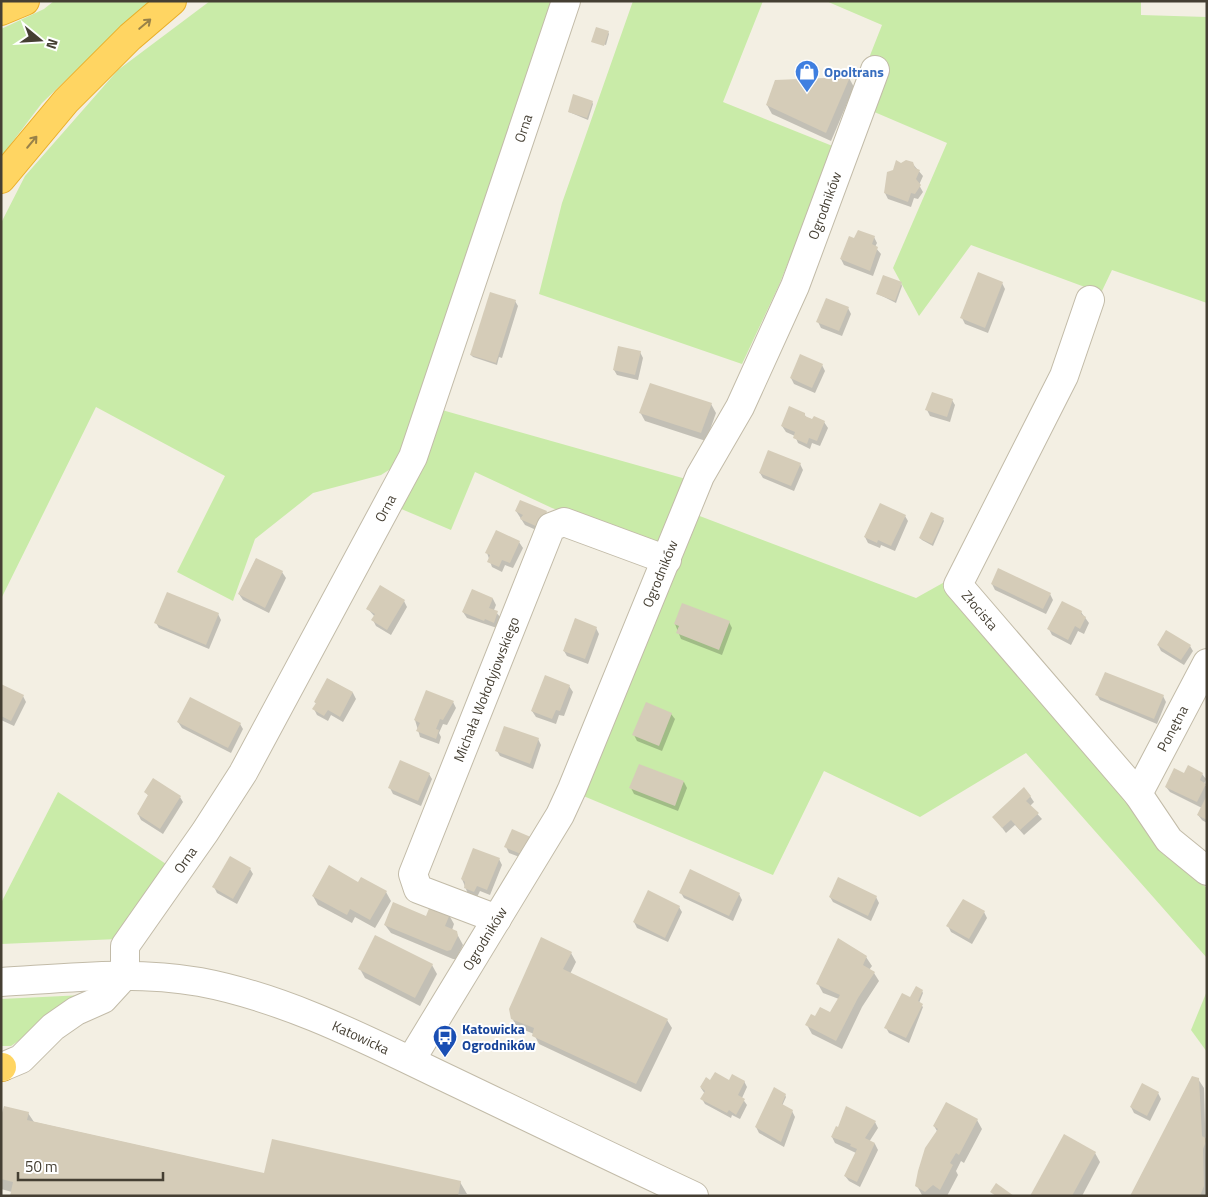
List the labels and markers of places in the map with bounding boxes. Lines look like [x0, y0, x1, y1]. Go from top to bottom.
shop icon: Opoltrans [794, 59, 820, 93]
place label: Opoltrans [824, 61, 884, 82]
place label: Katowicka Ogrodników [462, 1018, 536, 1055]
bus stop icon: Katowicka Ogrodników [432, 1024, 458, 1058]

